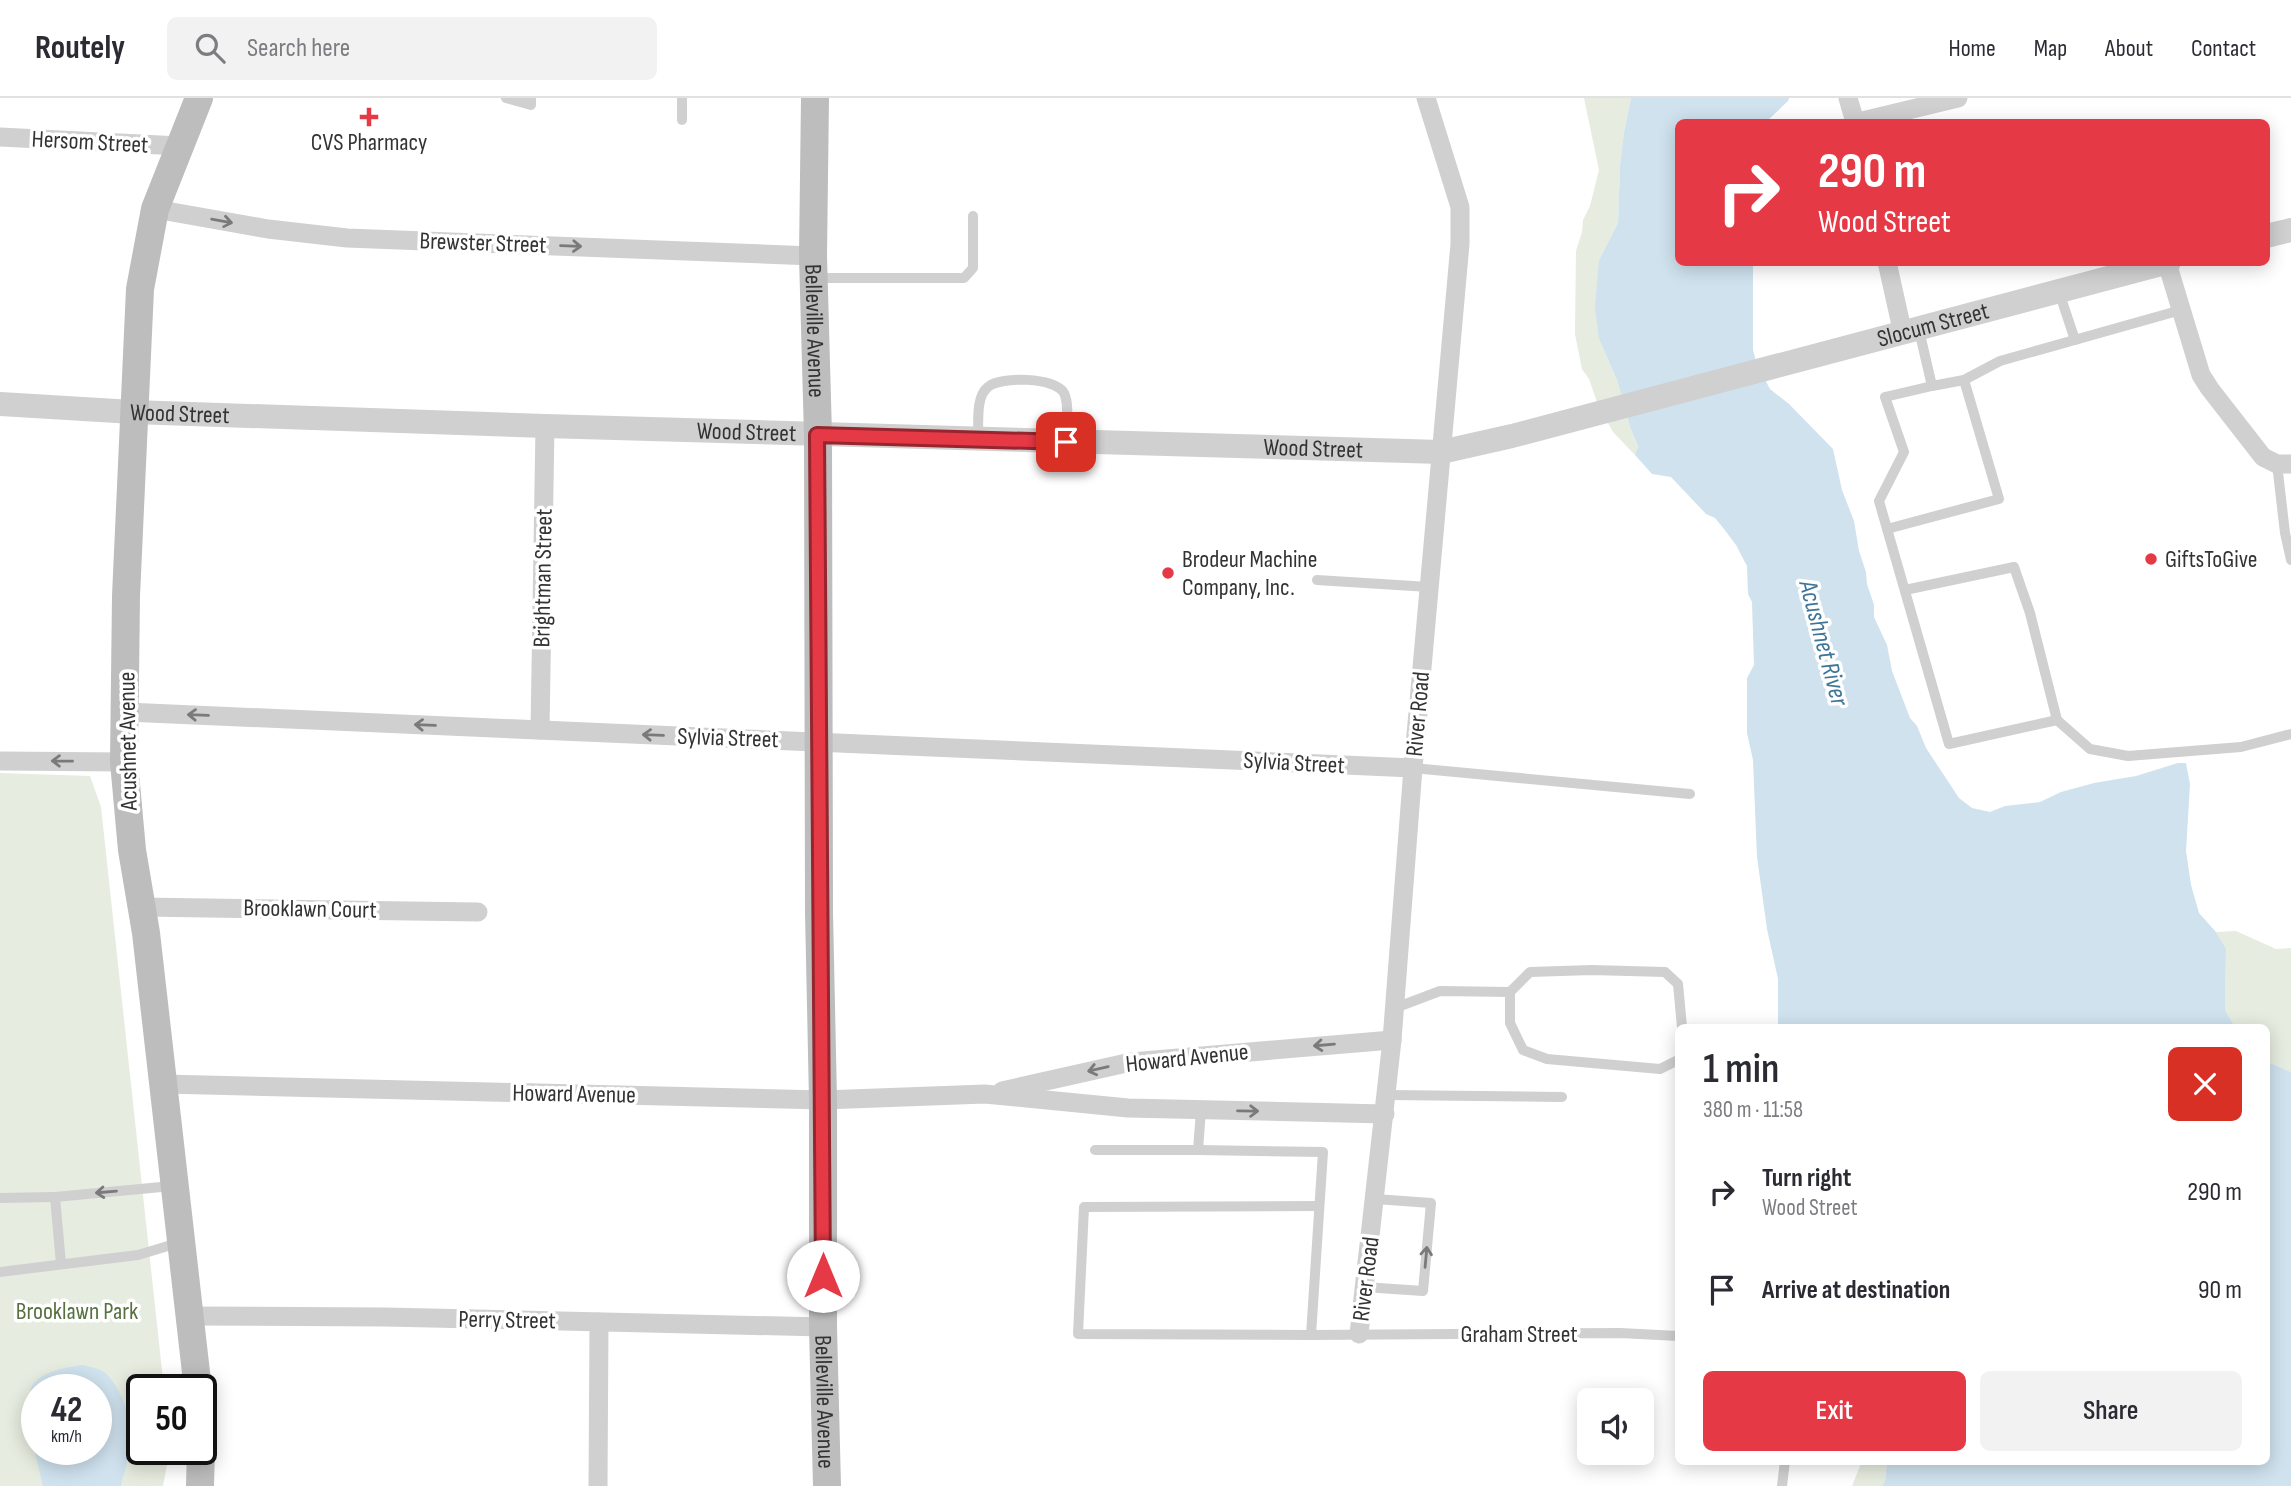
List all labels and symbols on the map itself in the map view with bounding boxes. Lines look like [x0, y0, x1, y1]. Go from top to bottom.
marker: CVS Pharmacy [361, 109, 377, 125]
street label: Hersom Street [31, 124, 149, 160]
place label: CVS Pharmacy [311, 128, 427, 157]
one-way arrow [210, 215, 233, 228]
street label: Brewster Street [419, 226, 547, 260]
one-way arrow [559, 240, 582, 253]
street label: Belleville Avenue [799, 264, 831, 398]
street label: Slocum Street [1874, 296, 1992, 353]
street label: Wood Street [129, 397, 230, 430]
pin [1036, 412, 1096, 472]
street label: Wood Street [696, 416, 797, 448]
street label: Wood Street [1263, 432, 1363, 464]
street label: Brightman Street [527, 508, 559, 648]
place label: Brodeur Machine Company, Inc. [1182, 545, 1317, 602]
place label: GiftsToGive [2165, 545, 2258, 574]
marker: GiftsToGive [2143, 551, 2159, 567]
marker: Brodeur Machine Company, Inc. [1160, 565, 1176, 581]
water label: Acushnet River [1791, 576, 1855, 711]
street label: River Road [1400, 670, 1436, 758]
street label: Acushnet Avenue [112, 671, 144, 812]
one-way arrow [187, 709, 210, 722]
one-way arrow [414, 718, 437, 731]
street label: Sylvia Street [677, 722, 779, 754]
one-way arrow [641, 728, 664, 741]
street label: Sylvia Street [1243, 746, 1345, 780]
one-way arrow [51, 755, 74, 768]
street label: Brooklawn Court [243, 893, 377, 925]
street label: Howard Avenue [1124, 1037, 1250, 1079]
one-way arrow [1313, 1039, 1336, 1052]
one-way arrow [1087, 1063, 1110, 1076]
street label: Howard Avenue [512, 1078, 636, 1110]
one-way arrow [1236, 1104, 1259, 1117]
one-way arrow [95, 1186, 118, 1199]
street label: River Road [1346, 1235, 1386, 1323]
position arrow [786, 1239, 860, 1313]
one-way arrow [1420, 1246, 1433, 1269]
park label: Brooklawn Park [16, 1297, 138, 1326]
street label: Perry Street [458, 1305, 556, 1335]
street label: Graham Street [1460, 1320, 1578, 1349]
street label: Belleville Avenue [809, 1335, 841, 1469]
speed limit sign: 50 [126, 1374, 217, 1465]

